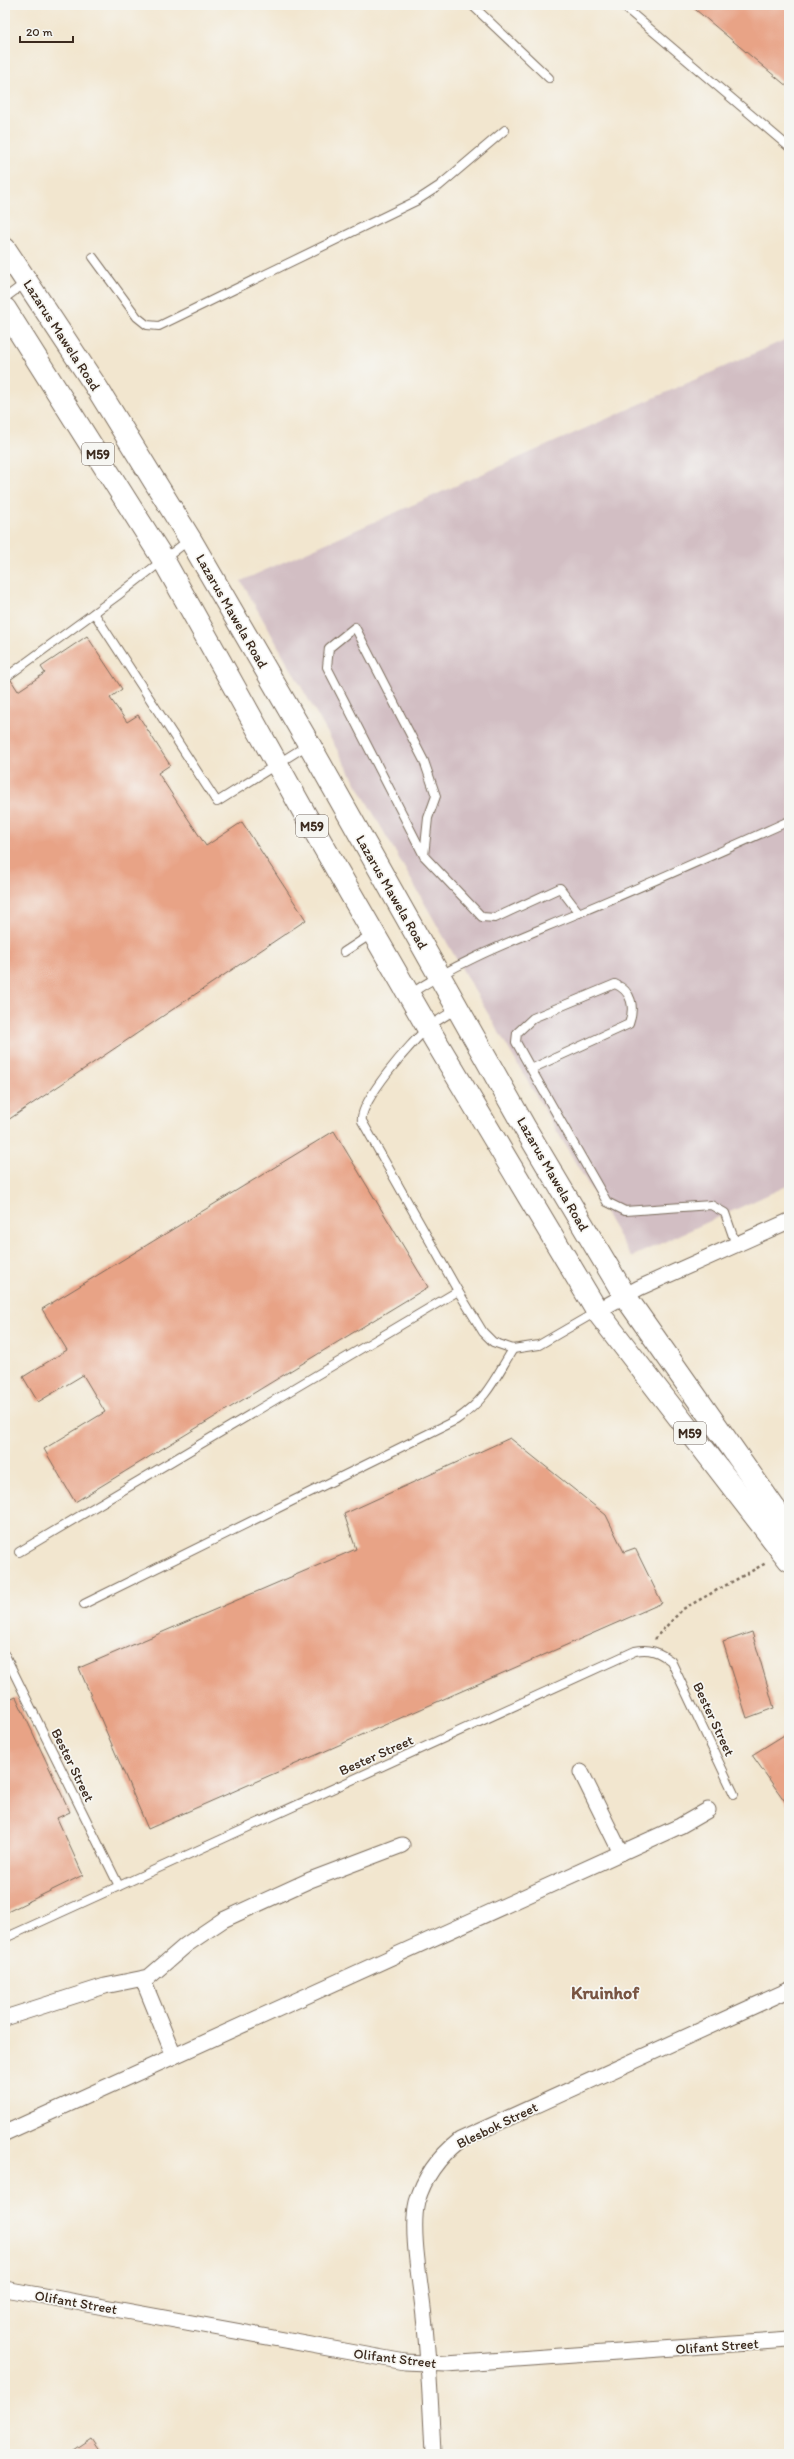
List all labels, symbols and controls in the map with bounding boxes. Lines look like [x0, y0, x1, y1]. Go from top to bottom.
scale bar [20, 18, 73, 44]
text: 20 m [26, 25, 53, 39]
street label: Lazarus Mawela Road [19, 276, 104, 394]
road number: M59 [82, 443, 114, 465]
street label: Lazarus Mawela Road [192, 551, 271, 672]
road number: M59 [296, 815, 328, 837]
street label: Lazarus Mawela Road [352, 832, 431, 953]
street label: Lazarus Mawela Road [513, 1114, 592, 1235]
road number: M59 [674, 1422, 706, 1444]
street label: Bester Street [689, 1680, 738, 1759]
street label: Bester Street [47, 1726, 98, 1805]
street label: Bester Street [336, 1731, 416, 1779]
district label: Kruinhof [571, 1982, 640, 2004]
street label: Blesbok Street [454, 2099, 541, 2152]
street label: Olifant Street [33, 2287, 118, 2318]
street label: Olifant Street [675, 2335, 759, 2358]
street label: Olifant Street [352, 2345, 437, 2372]

